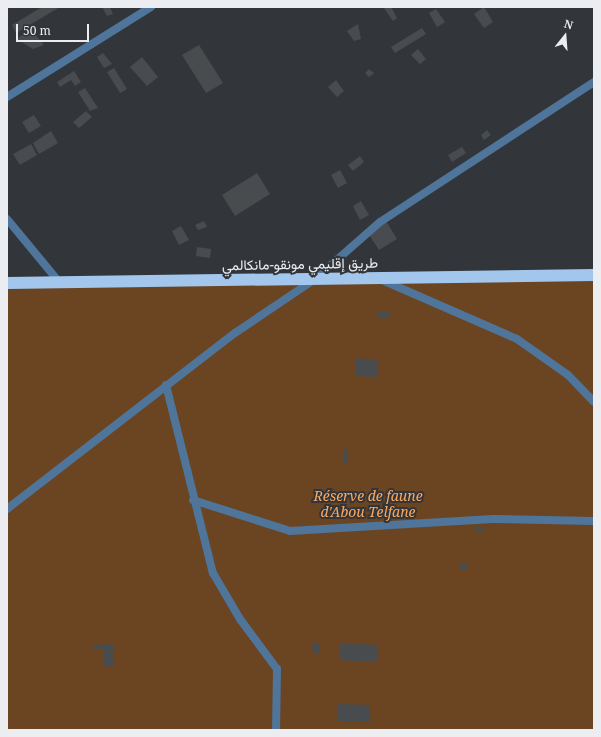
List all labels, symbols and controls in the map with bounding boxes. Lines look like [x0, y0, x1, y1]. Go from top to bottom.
scale bar [18, 16, 91, 42]
north arrow [545, 16, 585, 56]
text: N [562, 16, 575, 32]
text: 50 m [23, 22, 51, 39]
street label: طريق إقليمي مونقو-مانكالمي [222, 254, 378, 274]
park label: Réserve de faune d'Abou Telfane [313, 488, 423, 520]

